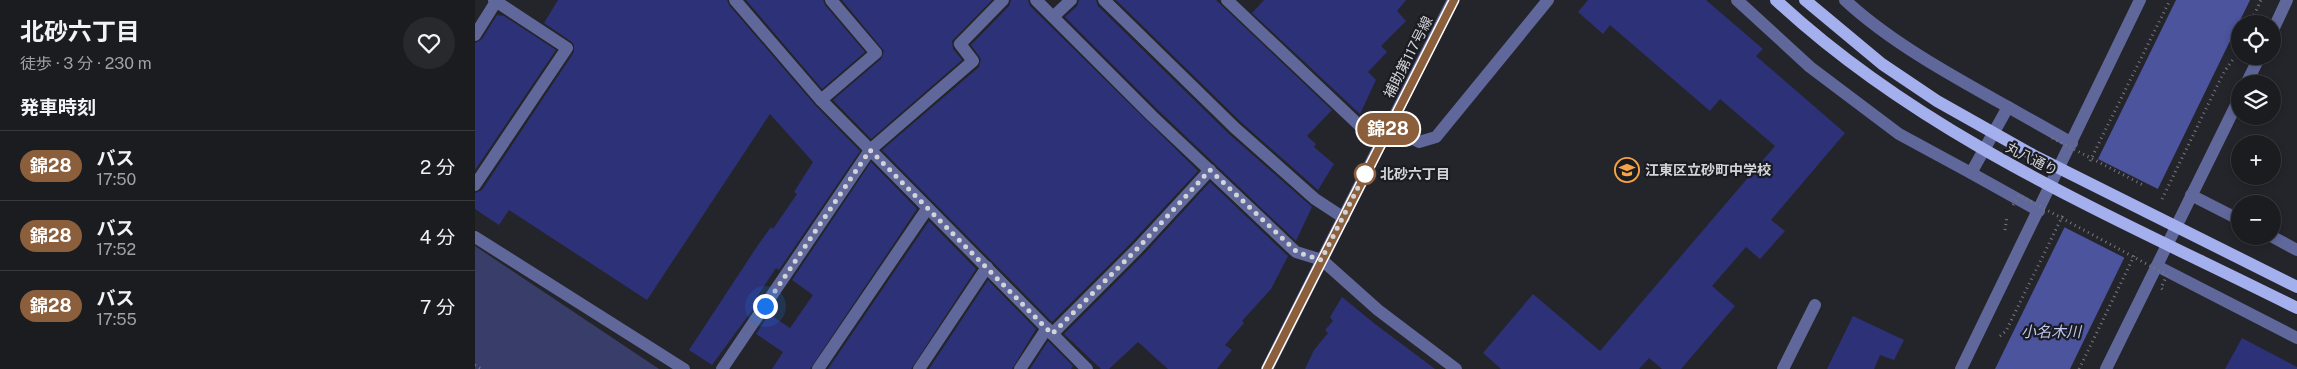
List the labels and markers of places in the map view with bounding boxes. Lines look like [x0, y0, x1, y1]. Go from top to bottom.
school or university icon: 江東区立砂町中学校 [1614, 157, 1640, 183]
place label: 江東区立砂町中学校 [1645, 162, 1771, 178]
marker: 北砂六丁目 [1354, 163, 1376, 185]
place label: 北砂六丁目 [1380, 166, 1450, 182]

